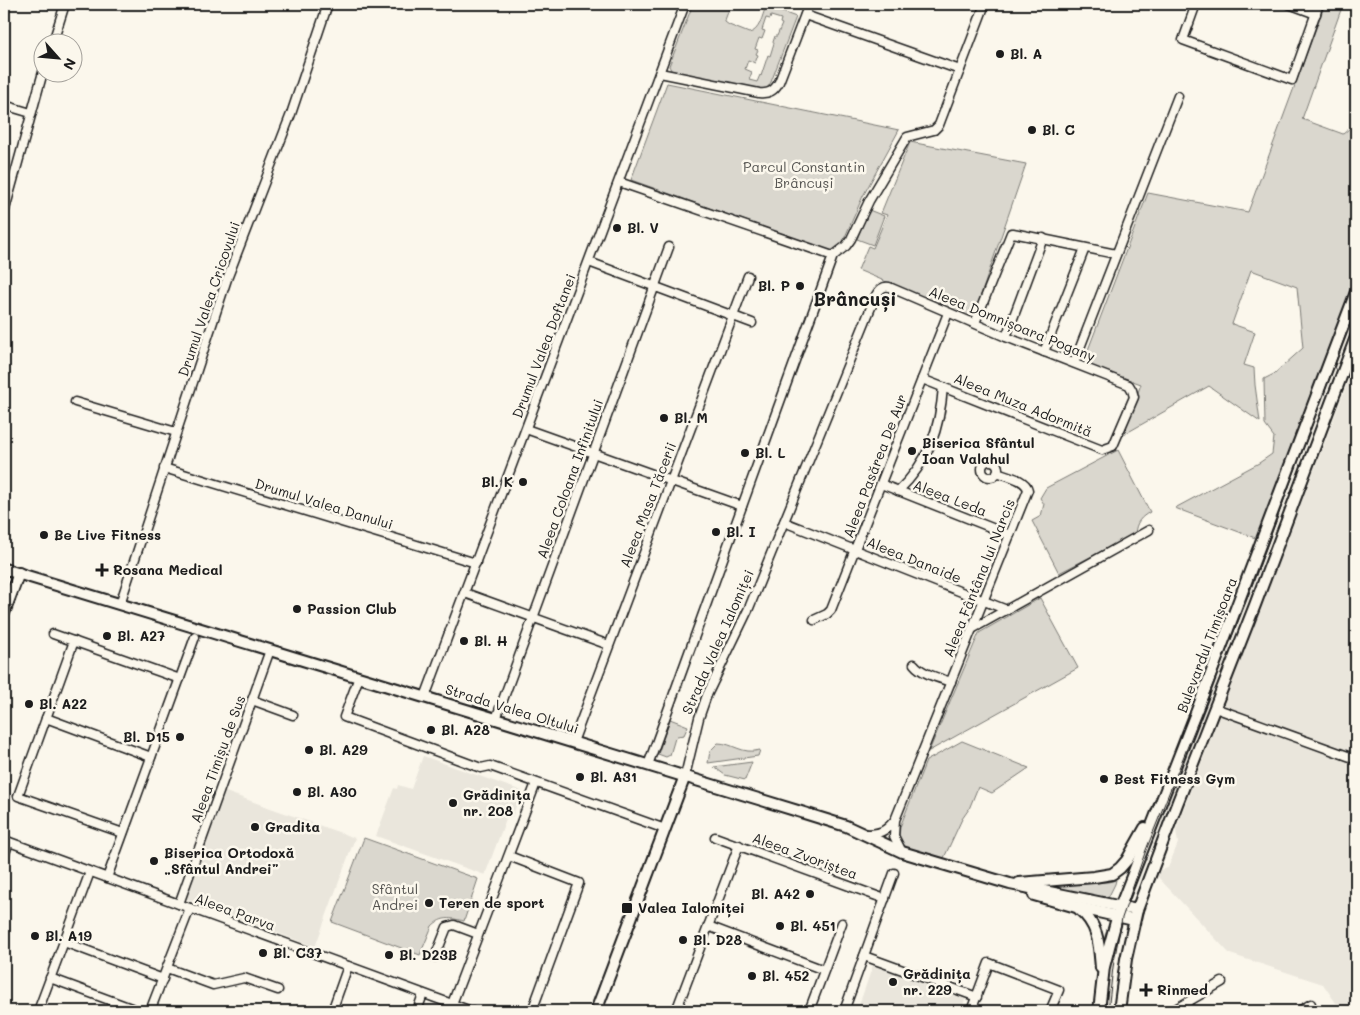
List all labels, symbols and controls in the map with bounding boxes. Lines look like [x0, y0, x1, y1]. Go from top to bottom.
north arrow [32, 32, 82, 82]
place label: Bl. A [1010, 44, 1043, 63]
marker: Bl. A [994, 48, 1006, 60]
text: N [59, 55, 81, 73]
place label: Bl. C [1042, 120, 1075, 139]
marker: Bl. C [1026, 124, 1038, 136]
park label: Parcul Constantin Brâncuși [743, 157, 865, 192]
place label: Bl. V [627, 218, 659, 237]
street label: Drumul Valea Cricovului [173, 219, 244, 379]
marker: Bl. V [611, 222, 623, 234]
street label: Drumul Valea Doftanei [507, 271, 580, 421]
place label: Bl. P [758, 276, 790, 295]
marker: Bl. P [794, 280, 806, 292]
street label: Aleea Domnișoara Pogany [926, 281, 1098, 366]
district label: Brâncuși [813, 286, 897, 312]
street label: Aleea Muza Adormită [951, 368, 1095, 441]
street label: Aleea Pasărea De Aur [838, 391, 911, 540]
street label: Aleea Coloana Infinitului [532, 396, 607, 561]
place label: Bl. M [674, 408, 708, 427]
marker: Bl. M [658, 412, 670, 424]
place label: Biserica Sfântul Ioan Valahul [922, 433, 1034, 468]
street label: Aleea Masa Tăcerii [615, 440, 680, 570]
place label: Bl. L [755, 443, 786, 462]
marker: Biserica Sfântul Ioan Valahul [906, 445, 918, 457]
marker: Bl. L [739, 447, 751, 459]
place label: Bl. K [481, 472, 513, 491]
street label: Drumul Valea Danului [253, 473, 396, 534]
street label: Aleea Leda [911, 475, 990, 520]
marker: Bl. K [517, 476, 529, 488]
street label: Aleea Fântâna lui Narcis [938, 496, 1019, 660]
place label: Bl. I [726, 522, 756, 541]
place label: Be Live Fitness [54, 525, 161, 544]
marker: Bl. I [710, 526, 722, 538]
marker: Be Live Fitness [38, 529, 50, 541]
street label: Aleea Danaide [864, 532, 964, 587]
place label: Rosana Medical [113, 560, 223, 579]
marker: Rosana Medical [95, 563, 109, 577]
street label: Strada Valea Ialomiței [677, 567, 758, 717]
street label: Bulevardul Timișoara [1172, 575, 1241, 715]
place label: Passion Club [307, 599, 397, 618]
marker: Passion Club [291, 603, 303, 615]
place label: Bl. A27 [117, 626, 165, 645]
marker: Bl. A27 [101, 630, 113, 642]
place label: Bl. H [474, 631, 508, 650]
marker: Bl. H [458, 635, 470, 647]
street label: Strada Valea Oltului [443, 679, 581, 738]
street label: Aleea Timișu de Sus [186, 692, 249, 825]
place label: Bl. A22 [39, 694, 87, 713]
marker: Bl. A22 [23, 698, 35, 710]
place label: Bl. A28 [441, 720, 490, 739]
marker: Bl. A28 [425, 724, 437, 736]
place label: Bl. D15 [123, 727, 170, 746]
marker: Bl. D15 [174, 731, 186, 743]
place label: Bl. A29 [319, 740, 368, 759]
marker: Bl. A29 [303, 744, 315, 756]
place label: Bl. A31 [590, 767, 637, 786]
place label: Best Fitness Gym [1114, 769, 1235, 788]
marker: Bl. A31 [574, 771, 586, 783]
marker: Best Fitness Gym [1098, 773, 1110, 785]
place label: Bl. A30 [307, 782, 357, 801]
place label: Grădinița nr. 208 [463, 785, 531, 820]
marker: Bl. A30 [291, 786, 303, 798]
marker: Grădinița nr. 208 [447, 797, 459, 809]
place label: Gradita [265, 817, 320, 836]
marker: Gradita [249, 821, 261, 833]
street label: Aleea Zvoriștea [750, 828, 860, 883]
place label: Biserica Ortodoxă „Sfântul Andrei” [164, 843, 295, 878]
marker: Biserica Ortodoxă „Sfântul Andrei” [148, 855, 160, 867]
park label: Sfântul Andrei [372, 879, 418, 914]
place label: Bl. A42 [751, 884, 800, 903]
street label: Aleea Parva [192, 888, 278, 935]
marker: Bl. A42 [804, 888, 816, 900]
place label: Teren de sport [439, 893, 544, 912]
marker: Teren de sport [423, 897, 435, 909]
place label: Valea Ialomiței [638, 898, 745, 918]
marker: Valea Ialomiței [620, 901, 634, 915]
place label: Bl. 451 [790, 916, 836, 935]
marker: Bl. 451 [774, 920, 786, 932]
place label: Bl. A19 [45, 926, 93, 945]
marker: Bl. A19 [29, 930, 41, 942]
place label: Bl. D28 [693, 930, 742, 949]
marker: Bl. D28 [677, 934, 689, 946]
place label: Bl. C37 [273, 943, 322, 962]
place label: Bl. D23B [399, 945, 457, 964]
marker: Bl. C37 [257, 947, 269, 959]
marker: Bl. D23B [383, 949, 395, 961]
place label: Grădinița nr. 229 [903, 964, 971, 999]
place label: Bl. 452 [762, 966, 810, 985]
marker: Bl. 452 [746, 970, 758, 982]
marker: Grădinița nr. 229 [887, 976, 899, 988]
place label: Rinmed [1157, 980, 1208, 999]
marker: Rinmed [1139, 983, 1153, 997]

